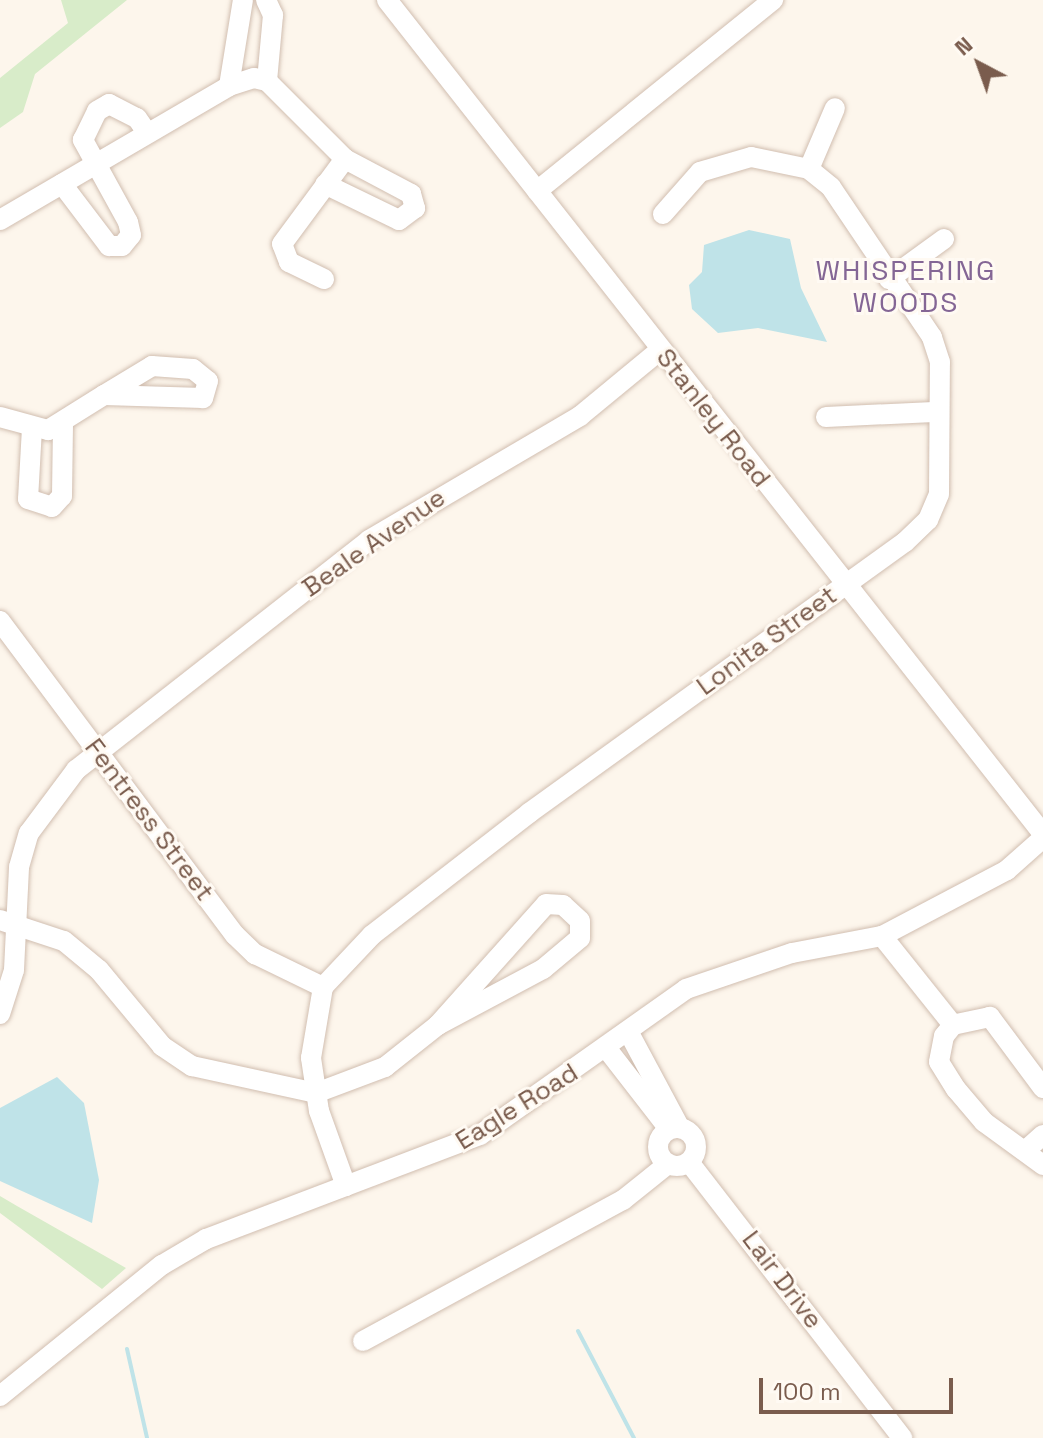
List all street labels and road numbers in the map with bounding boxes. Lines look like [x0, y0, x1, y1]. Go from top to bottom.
street label: Stanley Road [649, 343, 777, 493]
street label: Beale Avenue [296, 482, 452, 604]
street label: Lonita Street [691, 580, 843, 702]
street label: Fentress Street [78, 733, 220, 907]
street label: Eagle Road [450, 1057, 584, 1157]
street label: Lair Drive [735, 1225, 829, 1335]

